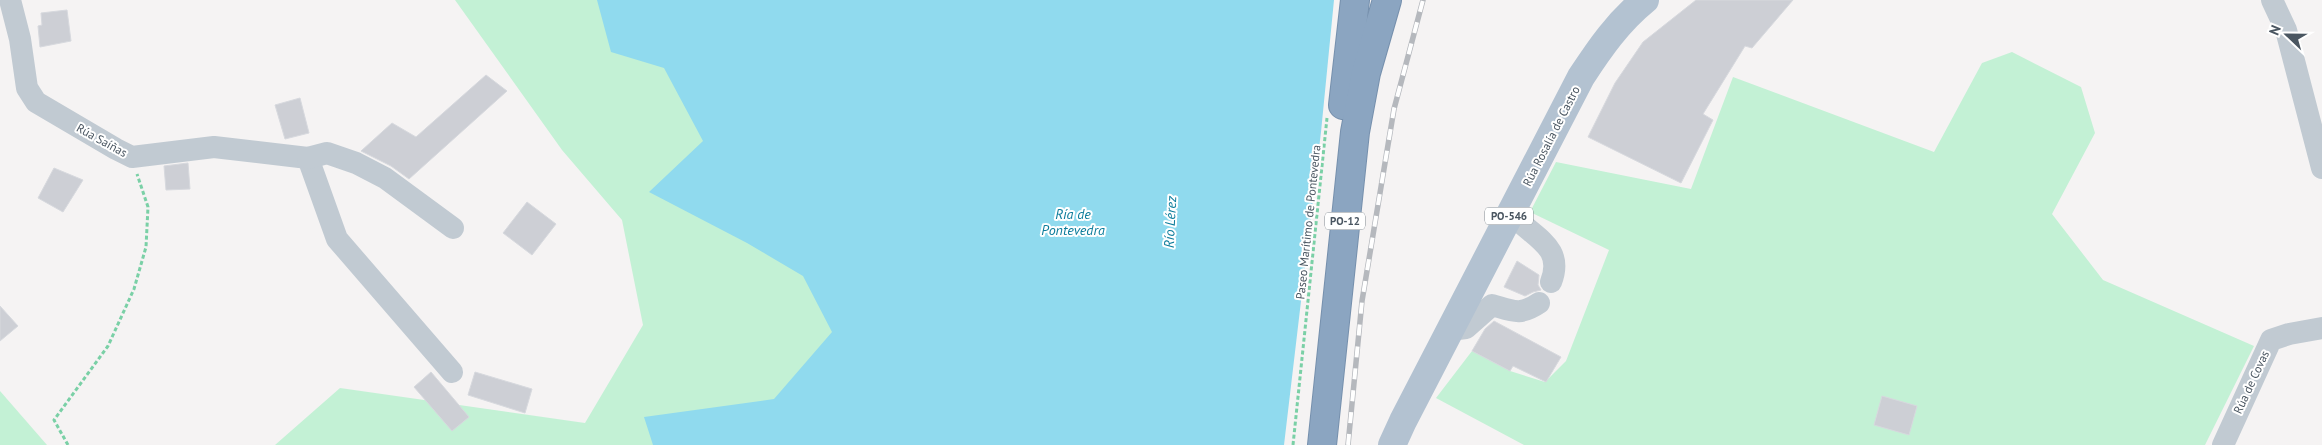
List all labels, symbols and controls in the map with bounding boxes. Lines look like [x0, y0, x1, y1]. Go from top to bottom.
north arrow [2262, 10, 2312, 60]
text: N [2265, 22, 2285, 38]
street label: Rúa Rosalía de Castro [1519, 83, 1583, 189]
street label: Rúa Saíñas [74, 120, 130, 160]
street label: Paseo Marítimo de Pontevedra [1292, 144, 1324, 300]
water label: Río Lérez [1160, 195, 1180, 248]
water label: Ría de Pontevedra [1041, 205, 1105, 239]
road number: PO-546 [1485, 208, 1533, 225]
road number: PO-12 [1325, 212, 1365, 230]
street label: Rúa de Covas [2230, 348, 2272, 416]

